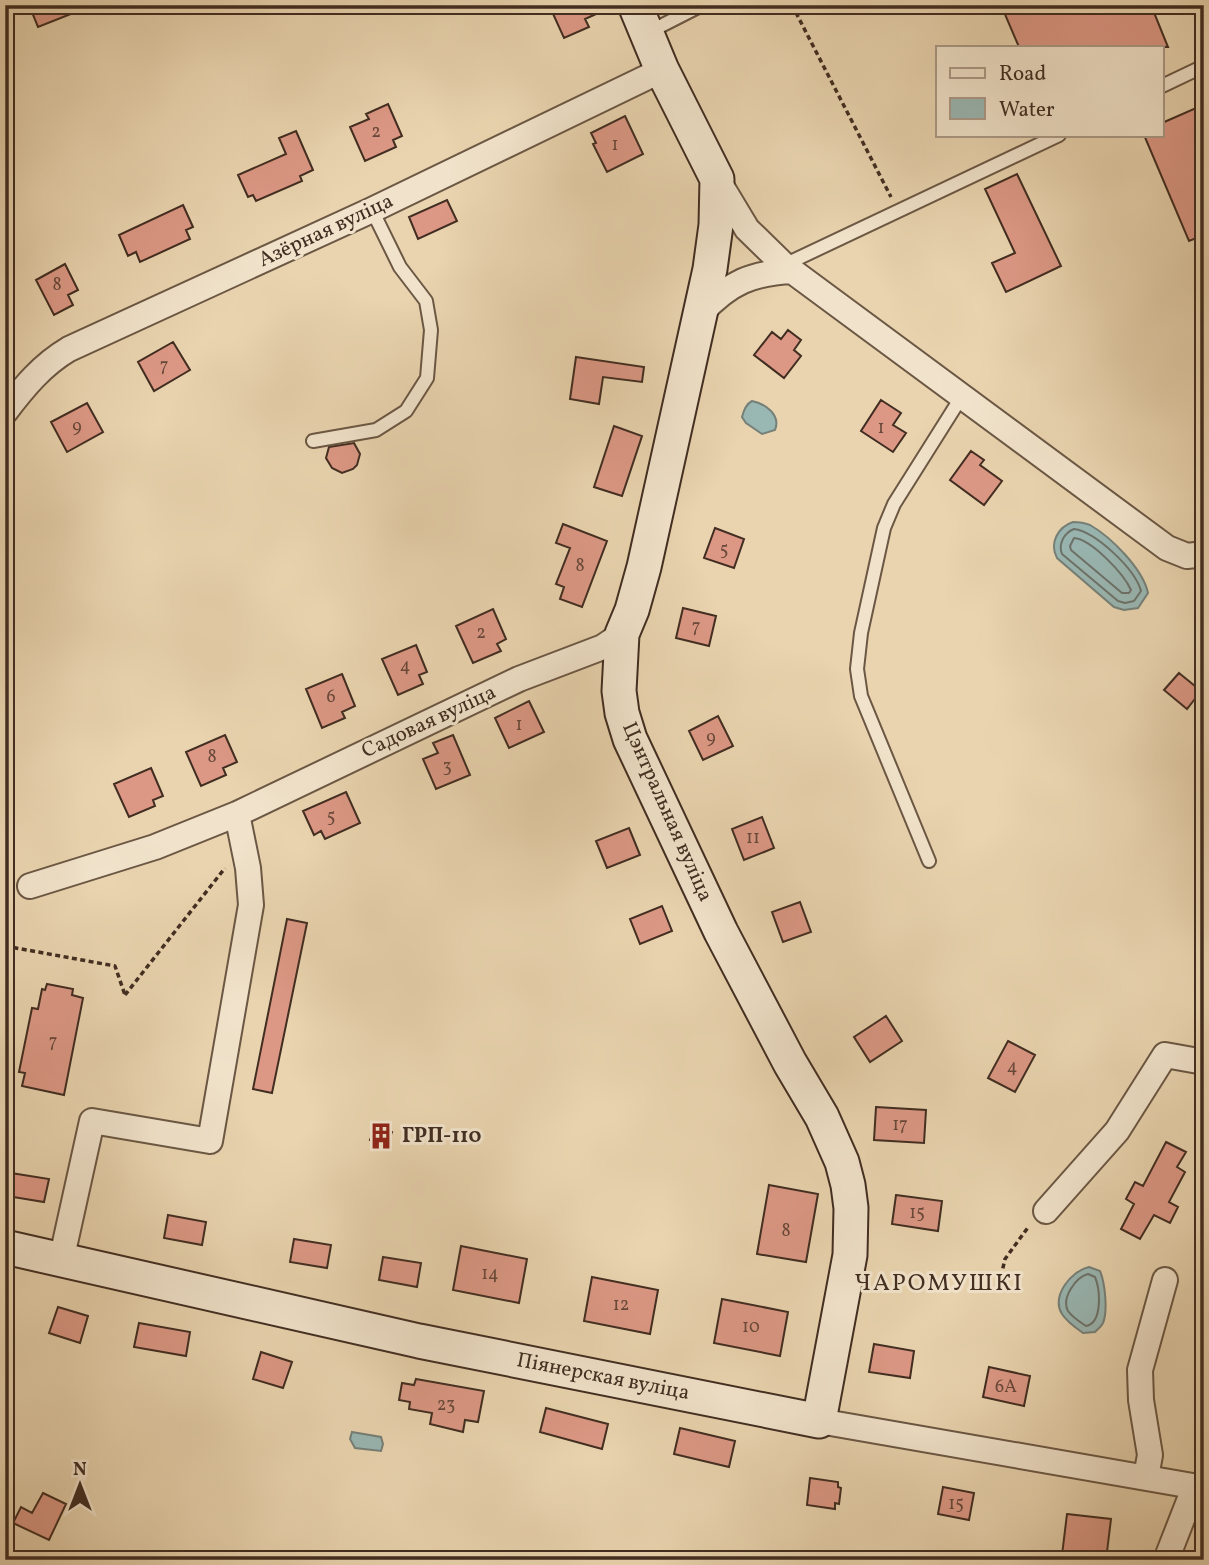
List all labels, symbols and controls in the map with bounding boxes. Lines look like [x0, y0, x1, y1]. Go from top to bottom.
legend [936, 46, 1164, 136]
text: Road [999, 60, 1046, 89]
text: Water [999, 96, 1055, 125]
house number: 2 [371, 120, 381, 145]
house number: 1 [612, 133, 618, 158]
street label: Азёрная вуліца [254, 187, 398, 275]
house number: 8 [52, 273, 62, 298]
house number: 7 [160, 354, 168, 379]
house number: 9 [72, 415, 82, 440]
house number: 1 [878, 416, 884, 441]
house number: 5 [720, 538, 728, 563]
house number: 8 [575, 554, 585, 579]
house number: 7 [692, 615, 700, 640]
house number: 2 [476, 621, 486, 646]
house number: 4 [400, 654, 410, 679]
street label: Садовая вуліца [357, 678, 501, 766]
house number: 6 [326, 685, 336, 710]
house number: 1 [516, 713, 522, 738]
street label: Цэнтральная вуліца [614, 718, 720, 906]
house number: 9 [706, 726, 716, 751]
house number: 8 [207, 745, 217, 770]
house number: 3 [442, 755, 452, 780]
house number: 5 [327, 805, 335, 830]
house number: 11 [746, 826, 760, 851]
house number: 7 [49, 1030, 57, 1055]
house number: 4 [1007, 1055, 1017, 1080]
house number: 17 [892, 1113, 908, 1138]
building icon: ГРП-110 [366, 1121, 396, 1151]
place label: ГРП-110 [402, 1122, 481, 1151]
house number: 15 [909, 1201, 925, 1226]
house number: 8 [781, 1219, 791, 1244]
house number: 14 [481, 1262, 499, 1287]
district label: ЧАРОМУШКІ [854, 1267, 1024, 1301]
house number: 12 [613, 1293, 629, 1318]
house number: 10 [742, 1315, 760, 1340]
street label: Піянерская вуліца [514, 1346, 692, 1408]
house number: 6А [995, 1375, 1017, 1400]
house number: 23 [437, 1393, 455, 1418]
north arrow [46, 1450, 116, 1520]
text: N [73, 1457, 87, 1483]
house number: 15 [948, 1492, 964, 1517]

